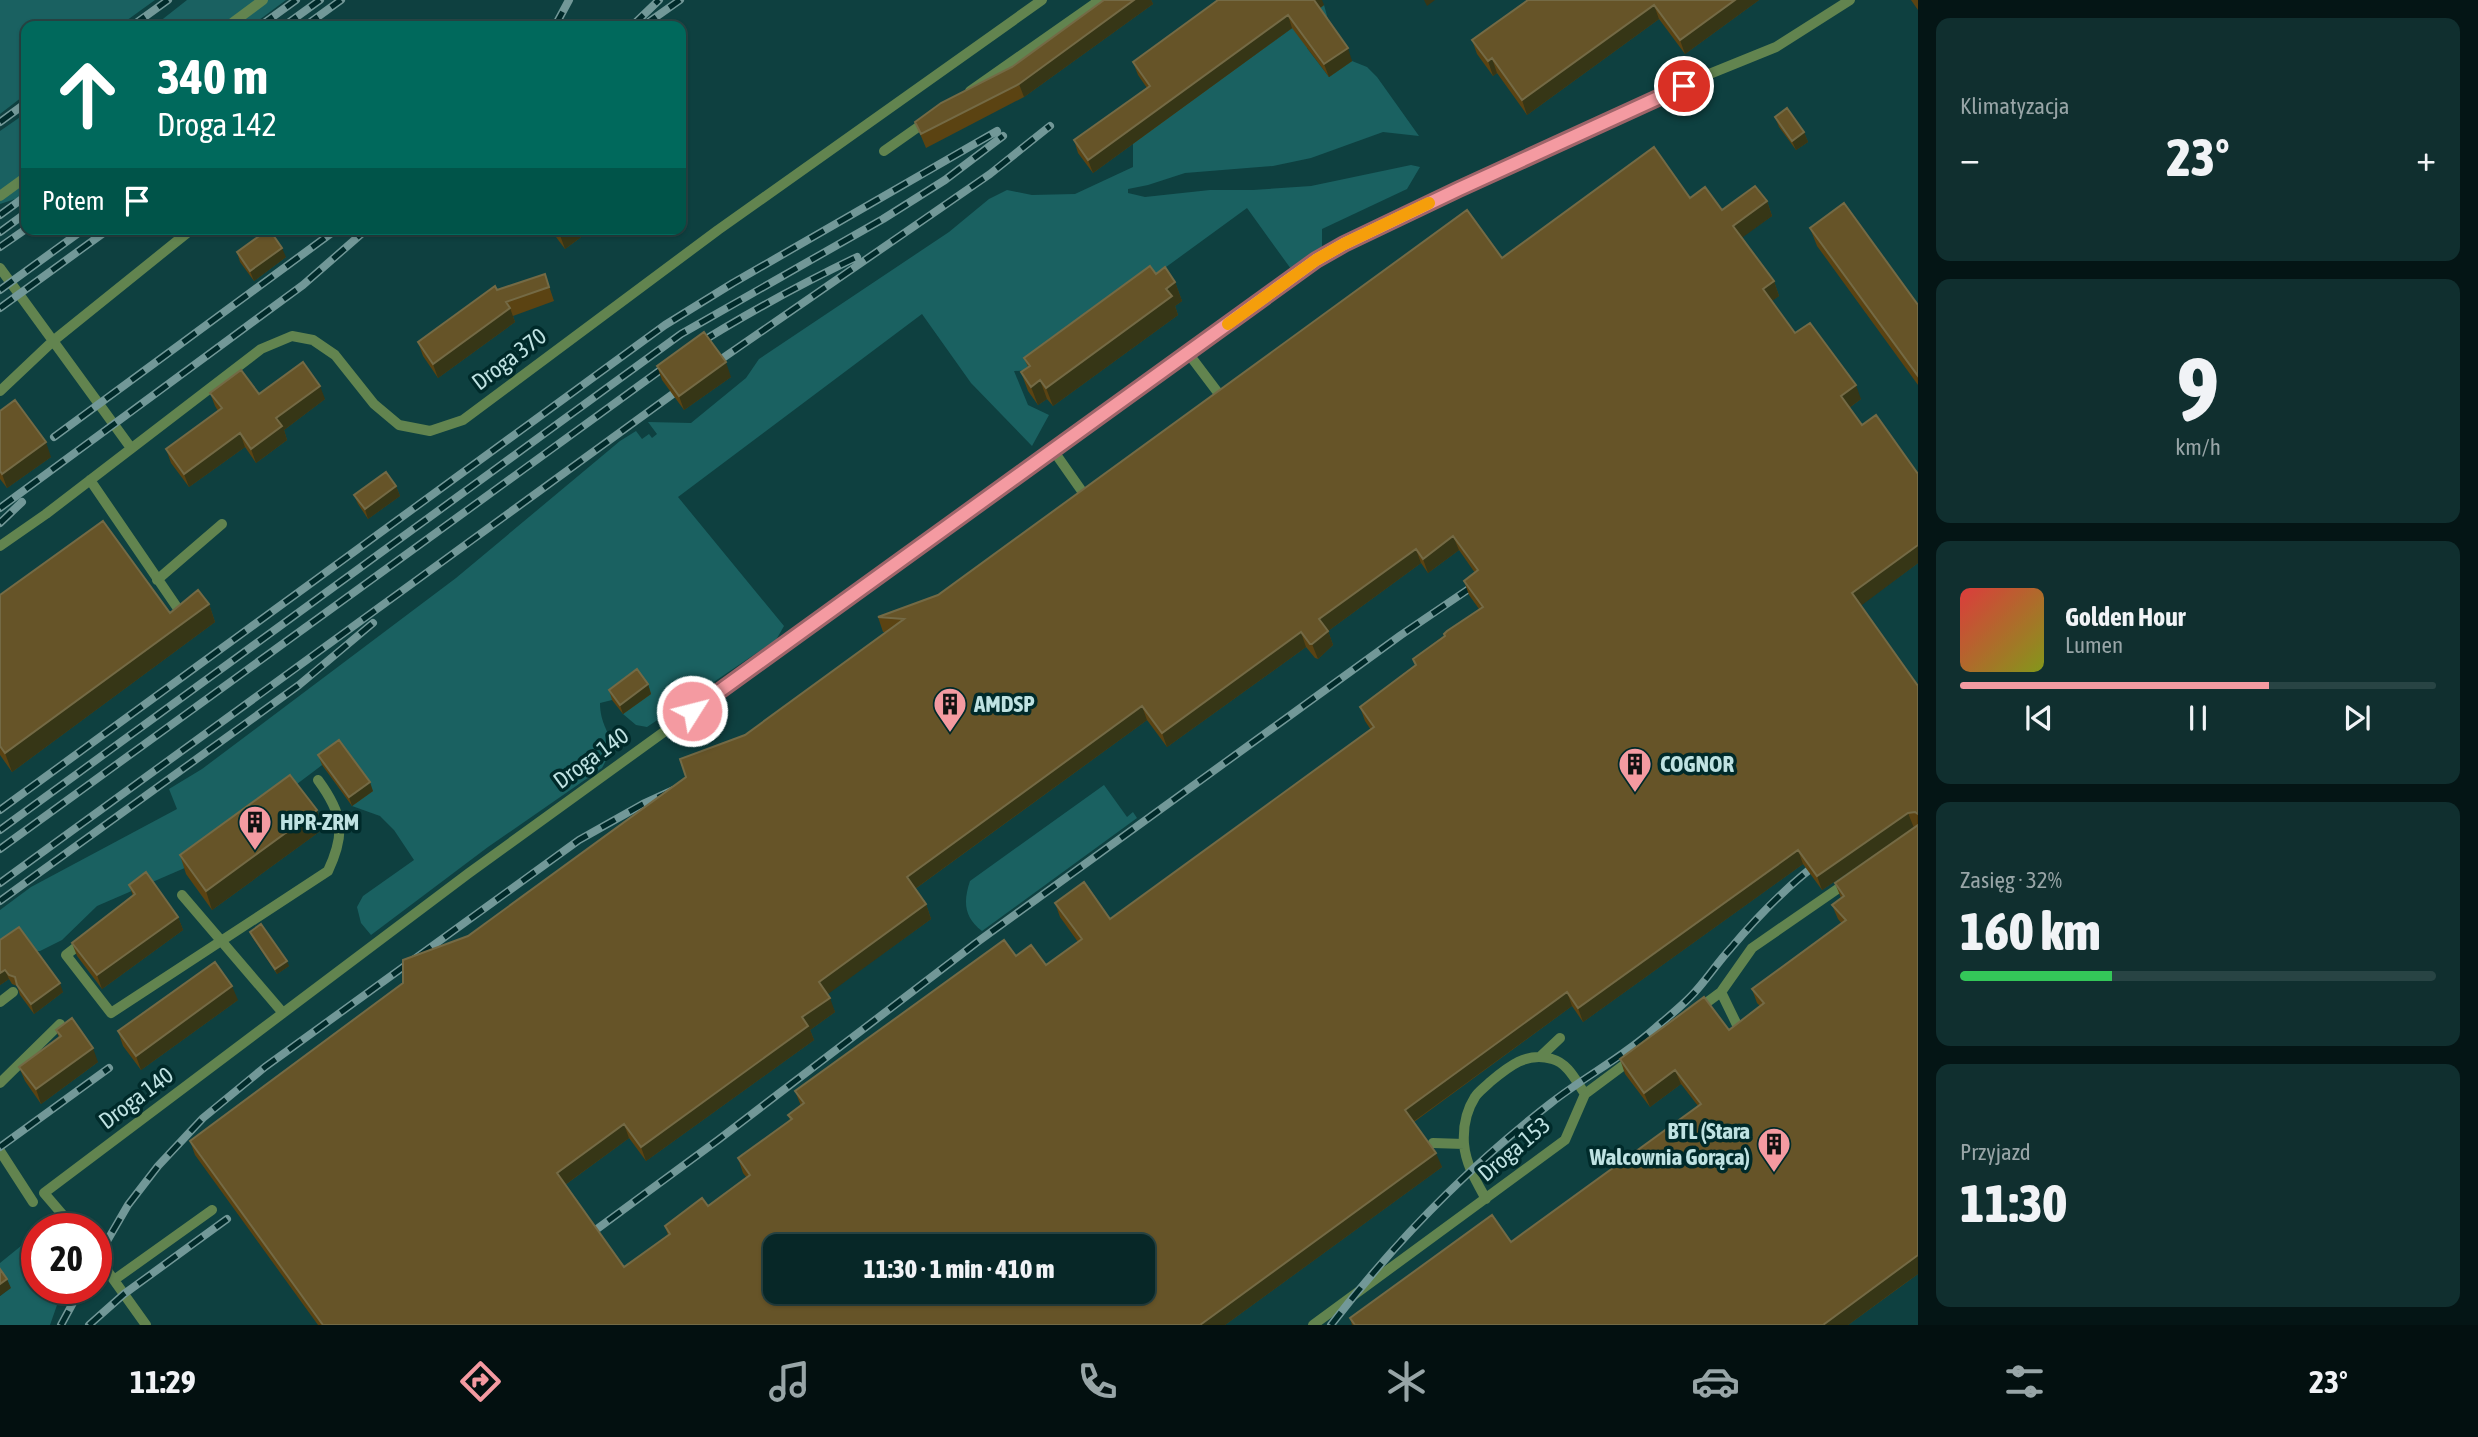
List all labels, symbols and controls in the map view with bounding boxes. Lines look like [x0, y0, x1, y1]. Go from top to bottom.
text: 340 m [157, 48, 268, 104]
icon: ahead [42, 49, 133, 140]
pin [1654, 56, 1714, 116]
icon: arrive [1665, 67, 1703, 105]
text: Klimatyzacja [1960, 93, 2069, 119]
text: Droga 142 [157, 106, 277, 143]
text: 23° [2166, 127, 2230, 187]
text: − [1960, 136, 1980, 179]
text: + [2416, 136, 2436, 179]
icon: arrive [118, 182, 156, 220]
text: Potem [42, 186, 104, 216]
street label: Droga 370 [467, 323, 551, 395]
text: 9 [2177, 336, 2219, 440]
text: km/h [2175, 434, 2221, 460]
text: Golden Hour [2065, 602, 2185, 632]
text: Lumen [2065, 632, 2123, 658]
position arrow [655, 674, 729, 748]
building icon: AMDSP [931, 685, 969, 734]
place label: AMDSP [973, 691, 1035, 717]
icon: previous [2020, 699, 2058, 737]
icon: pause [2179, 699, 2217, 737]
icon: next [2338, 699, 2376, 737]
street label: Droga 140 [548, 722, 634, 794]
building icon: COGNOR [1616, 745, 1654, 794]
place label: COGNOR [1660, 751, 1735, 777]
building icon: HPR-ZRM [236, 803, 274, 852]
place label: HPR-ZRM [280, 809, 359, 835]
text: Zasięg · 32% [1960, 867, 2062, 893]
text: 160 km [1960, 901, 2101, 961]
street label: Droga 140 [94, 1062, 178, 1134]
street label: Droga 153 [1473, 1111, 1555, 1187]
place label: BTL (Stara Walcownia Gorąca) [1589, 1118, 1750, 1170]
building icon: BTL (Stara Walcownia Gorąca) [1755, 1125, 1793, 1174]
text: Przyjazd [1960, 1139, 2031, 1165]
text: 11:30 [1960, 1173, 2067, 1233]
speed limit sign: 20 [21, 1213, 112, 1304]
text: 11:30 · 1 min · 410 m [864, 1254, 1054, 1284]
icon: directions [456, 1357, 505, 1406]
icon: music [765, 1357, 814, 1406]
icon: phone [1073, 1357, 1122, 1406]
icon: climate [1382, 1357, 1431, 1406]
icon: car [1691, 1357, 1740, 1406]
icon: filters [2000, 1357, 2049, 1406]
text: 11:29 [130, 1363, 196, 1400]
text: 23° [2309, 1363, 2348, 1400]

